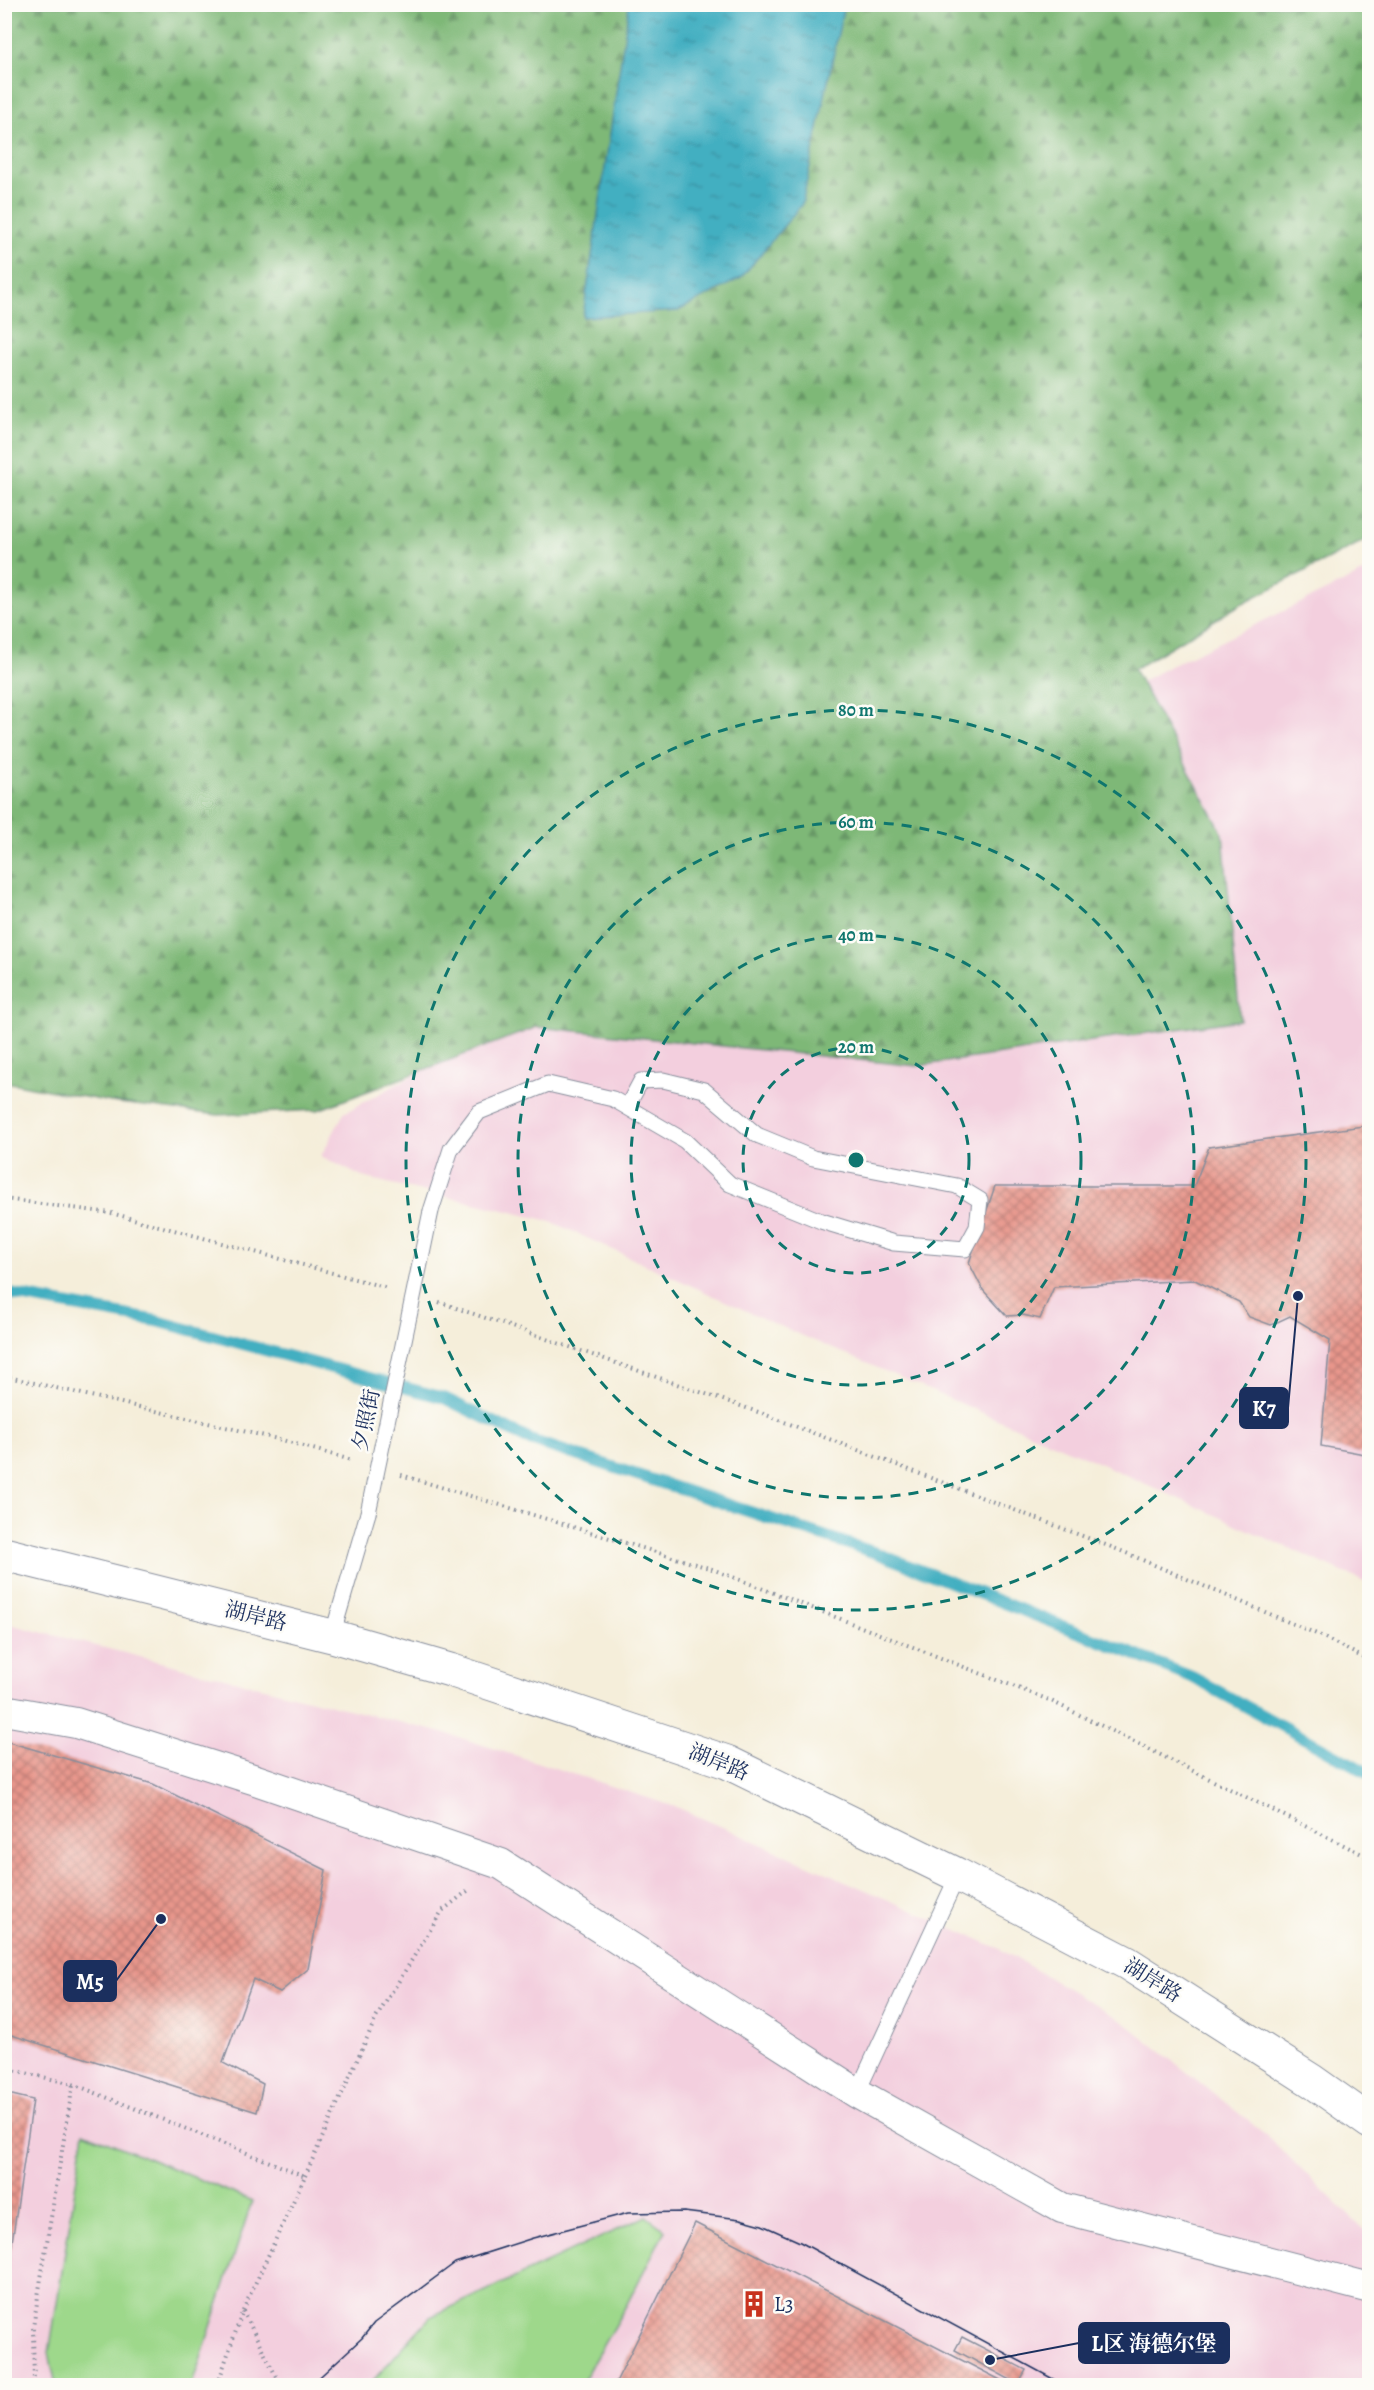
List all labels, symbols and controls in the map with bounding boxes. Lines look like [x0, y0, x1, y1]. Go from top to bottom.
text: 80 m [838, 698, 874, 722]
text: 60 m [838, 810, 874, 834]
text: 40 m [838, 923, 874, 947]
text: 20 m [838, 1035, 874, 1059]
centre of rings [846, 1150, 866, 1170]
street label: 夕照街 [346, 1386, 386, 1454]
callout: K7 [1240, 1388, 1288, 1428]
text: K7 [1252, 1394, 1277, 1424]
street label: 湖岸路 [222, 1595, 290, 1637]
street label: 湖岸路 [685, 1737, 753, 1787]
street label: 湖岸路 [1119, 1951, 1187, 2009]
callout: M5 [64, 1961, 116, 2001]
text: M5 [76, 1967, 104, 1997]
building icon: L3 [739, 2289, 769, 2319]
place label: L3 [774, 2290, 793, 2318]
callout: L区 海德尔堡 [1079, 2323, 1229, 2363]
text: L区 海德尔堡 [1091, 2329, 1217, 2359]

